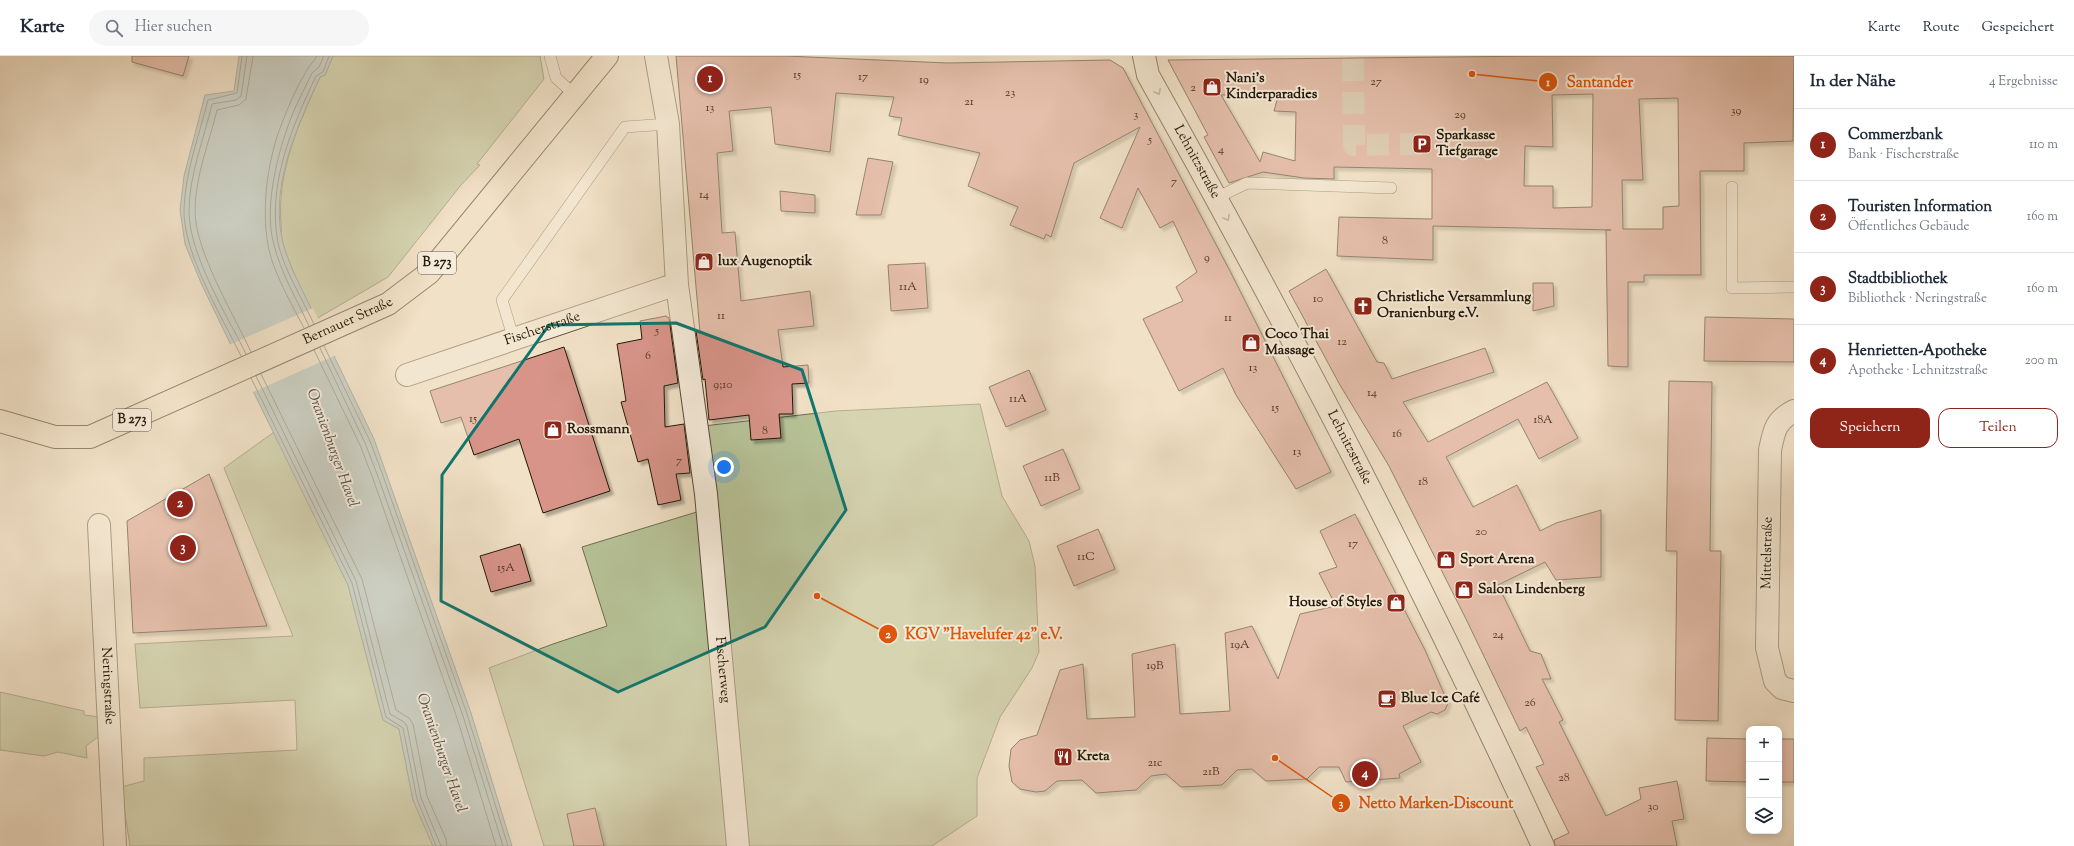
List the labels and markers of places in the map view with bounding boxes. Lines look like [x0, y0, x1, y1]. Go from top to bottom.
pin: 1 [697, 64, 723, 94]
place label: Nani's Kinderparadies [1226, 69, 1318, 105]
callout: Santander [1538, 69, 1641, 96]
shop icon: Nani's Kinderparadies [1201, 76, 1223, 98]
place label: Sparkasse Tiefgarage [1436, 126, 1498, 162]
parking icon: Sparkasse Tiefgarage [1411, 133, 1433, 155]
shop icon: lux Augenoptik [693, 251, 715, 273]
place label: lux Augenoptik [718, 252, 813, 272]
place label: Christliche Versammlung Oranienburg e.V. [1377, 288, 1531, 324]
church icon: Christliche Versammlung Oranienburg e.V. [1352, 295, 1374, 317]
place label: Coco Thai Massage [1265, 325, 1329, 361]
shop icon: Coco Thai Massage [1240, 332, 1262, 354]
shop icon: Rossmann [542, 419, 564, 441]
place label: Rossmann [567, 420, 631, 440]
pin: 2 [167, 489, 193, 519]
pin: 3 [170, 533, 196, 563]
shop icon: Sport Arena [1435, 549, 1457, 571]
place label: Sport Arena [1460, 550, 1535, 570]
shop icon: Salon Lindenberg [1453, 579, 1475, 601]
place label: Salon Lindenberg [1478, 580, 1585, 600]
shop icon: House of Styles [1385, 592, 1407, 614]
place label: House of Styles [1289, 593, 1382, 613]
callout: KGV "Havelufer 42" e.V. [878, 621, 1071, 648]
cafe icon: Blue Ice Café [1376, 688, 1398, 710]
place label: Blue Ice Café [1401, 689, 1481, 709]
restaurant icon: Kreta [1052, 746, 1074, 768]
place label: Kreta [1077, 747, 1110, 767]
pin: 4 [1352, 759, 1378, 789]
callout: Netto Marken-Discount [1331, 790, 1521, 817]

